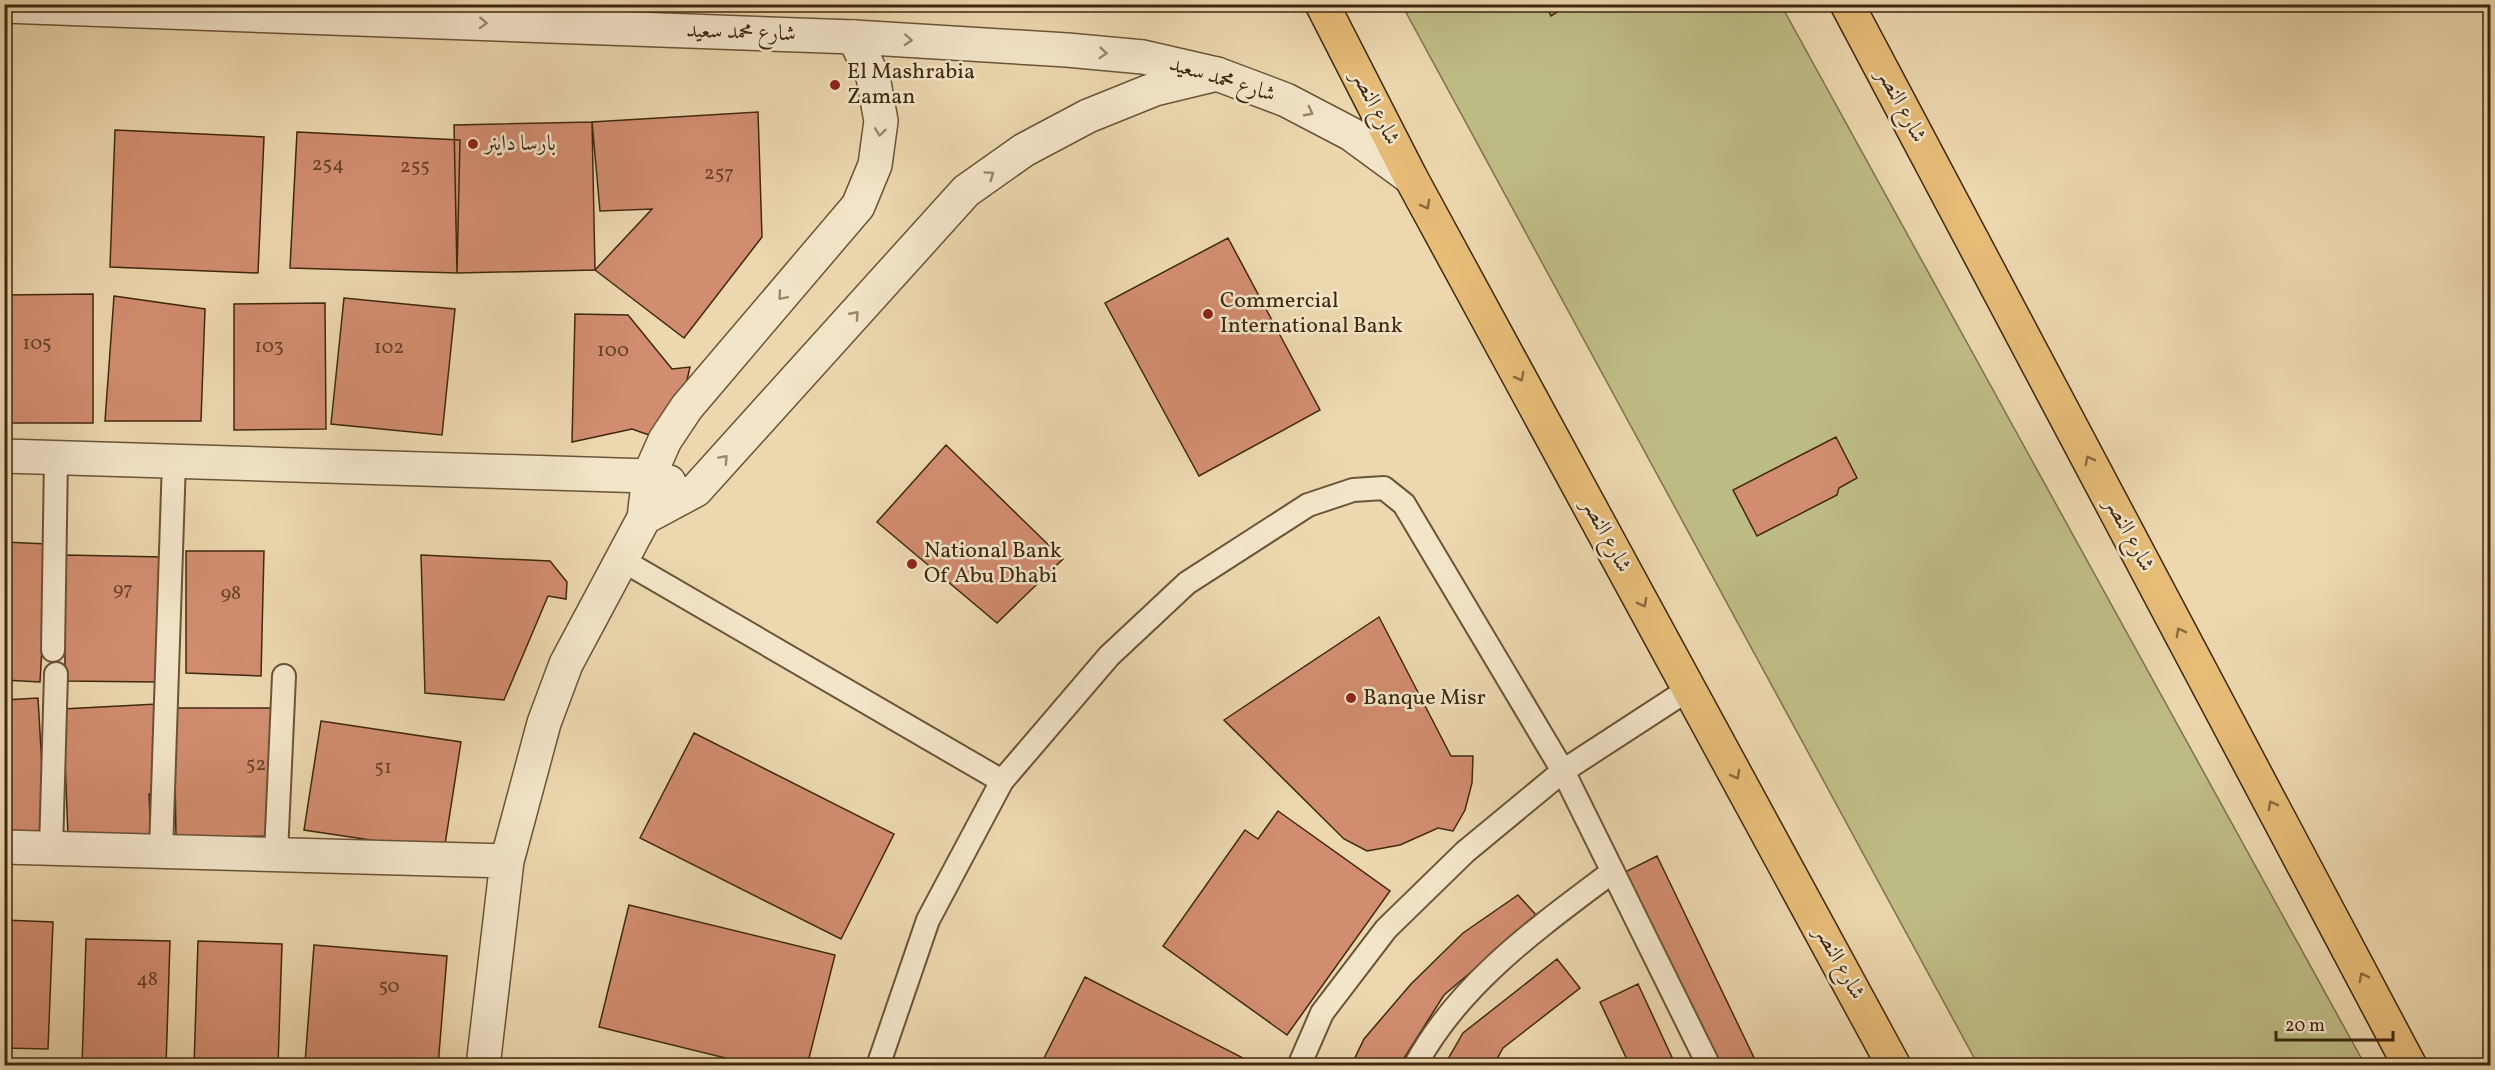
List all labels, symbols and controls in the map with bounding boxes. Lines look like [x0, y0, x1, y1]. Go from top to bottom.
street label: شارع محمد سعيد [686, 16, 796, 51]
one-way arrow [478, 17, 487, 30]
one-way arrow [904, 33, 913, 46]
one-way arrow [1098, 46, 1107, 59]
street label: شارع محمد سعيد [1165, 49, 1279, 112]
place label: El Mashrabia Zaman [847, 57, 975, 113]
street label: شارع النصر [1867, 62, 1933, 149]
street label: شارع النصر [1341, 64, 1407, 151]
marker: El Mashrabia Zaman [828, 78, 842, 92]
one-way arrow [1303, 105, 1313, 116]
one-way arrow [874, 127, 886, 137]
place label: بارسا داينر [483, 129, 556, 160]
marker: بارسا داينر [466, 137, 480, 151]
house number: 254 [312, 151, 344, 179]
house number: 255 [400, 153, 430, 181]
house number: 257 [704, 160, 734, 188]
one-way arrow [983, 171, 994, 182]
one-way arrow [1419, 199, 1430, 210]
place label: Commercial International Bank [1220, 286, 1403, 342]
one-way arrow [779, 289, 790, 300]
marker: Commercial International Bank [1201, 307, 1215, 321]
one-way arrow [848, 311, 859, 321]
house number: 105 [22, 330, 52, 358]
house number: 103 [254, 333, 284, 361]
house number: 102 [374, 334, 404, 362]
house number: 100 [597, 337, 629, 365]
one-way arrow [1513, 370, 1524, 381]
one-way arrow [717, 455, 728, 466]
one-way arrow [2085, 456, 2096, 466]
street label: شارع النصر [2095, 491, 2161, 578]
street label: شارع النصر [1572, 492, 1638, 579]
place label: National Bank Of Abu Dhabi [924, 536, 1062, 592]
marker: National Bank Of Abu Dhabi [905, 557, 919, 571]
house number: 97 [113, 576, 133, 604]
house number: 98 [221, 580, 241, 608]
one-way arrow [1636, 597, 1647, 608]
one-way arrow [2176, 628, 2187, 639]
place label: Banque Misr [1363, 683, 1486, 714]
marker: Banque Misr [1344, 691, 1358, 705]
house number: 52 [246, 751, 266, 779]
house number: 51 [374, 754, 392, 782]
one-way arrow [1729, 768, 1740, 779]
one-way arrow [2268, 800, 2279, 811]
street label: شارع النصر [1804, 919, 1872, 1006]
house number: 48 [136, 966, 158, 994]
one-way arrow [2359, 972, 2370, 983]
house number: 50 [378, 973, 400, 1001]
scale bar [2276, 1004, 2393, 1042]
text: 20 m [2285, 1014, 2325, 1039]

